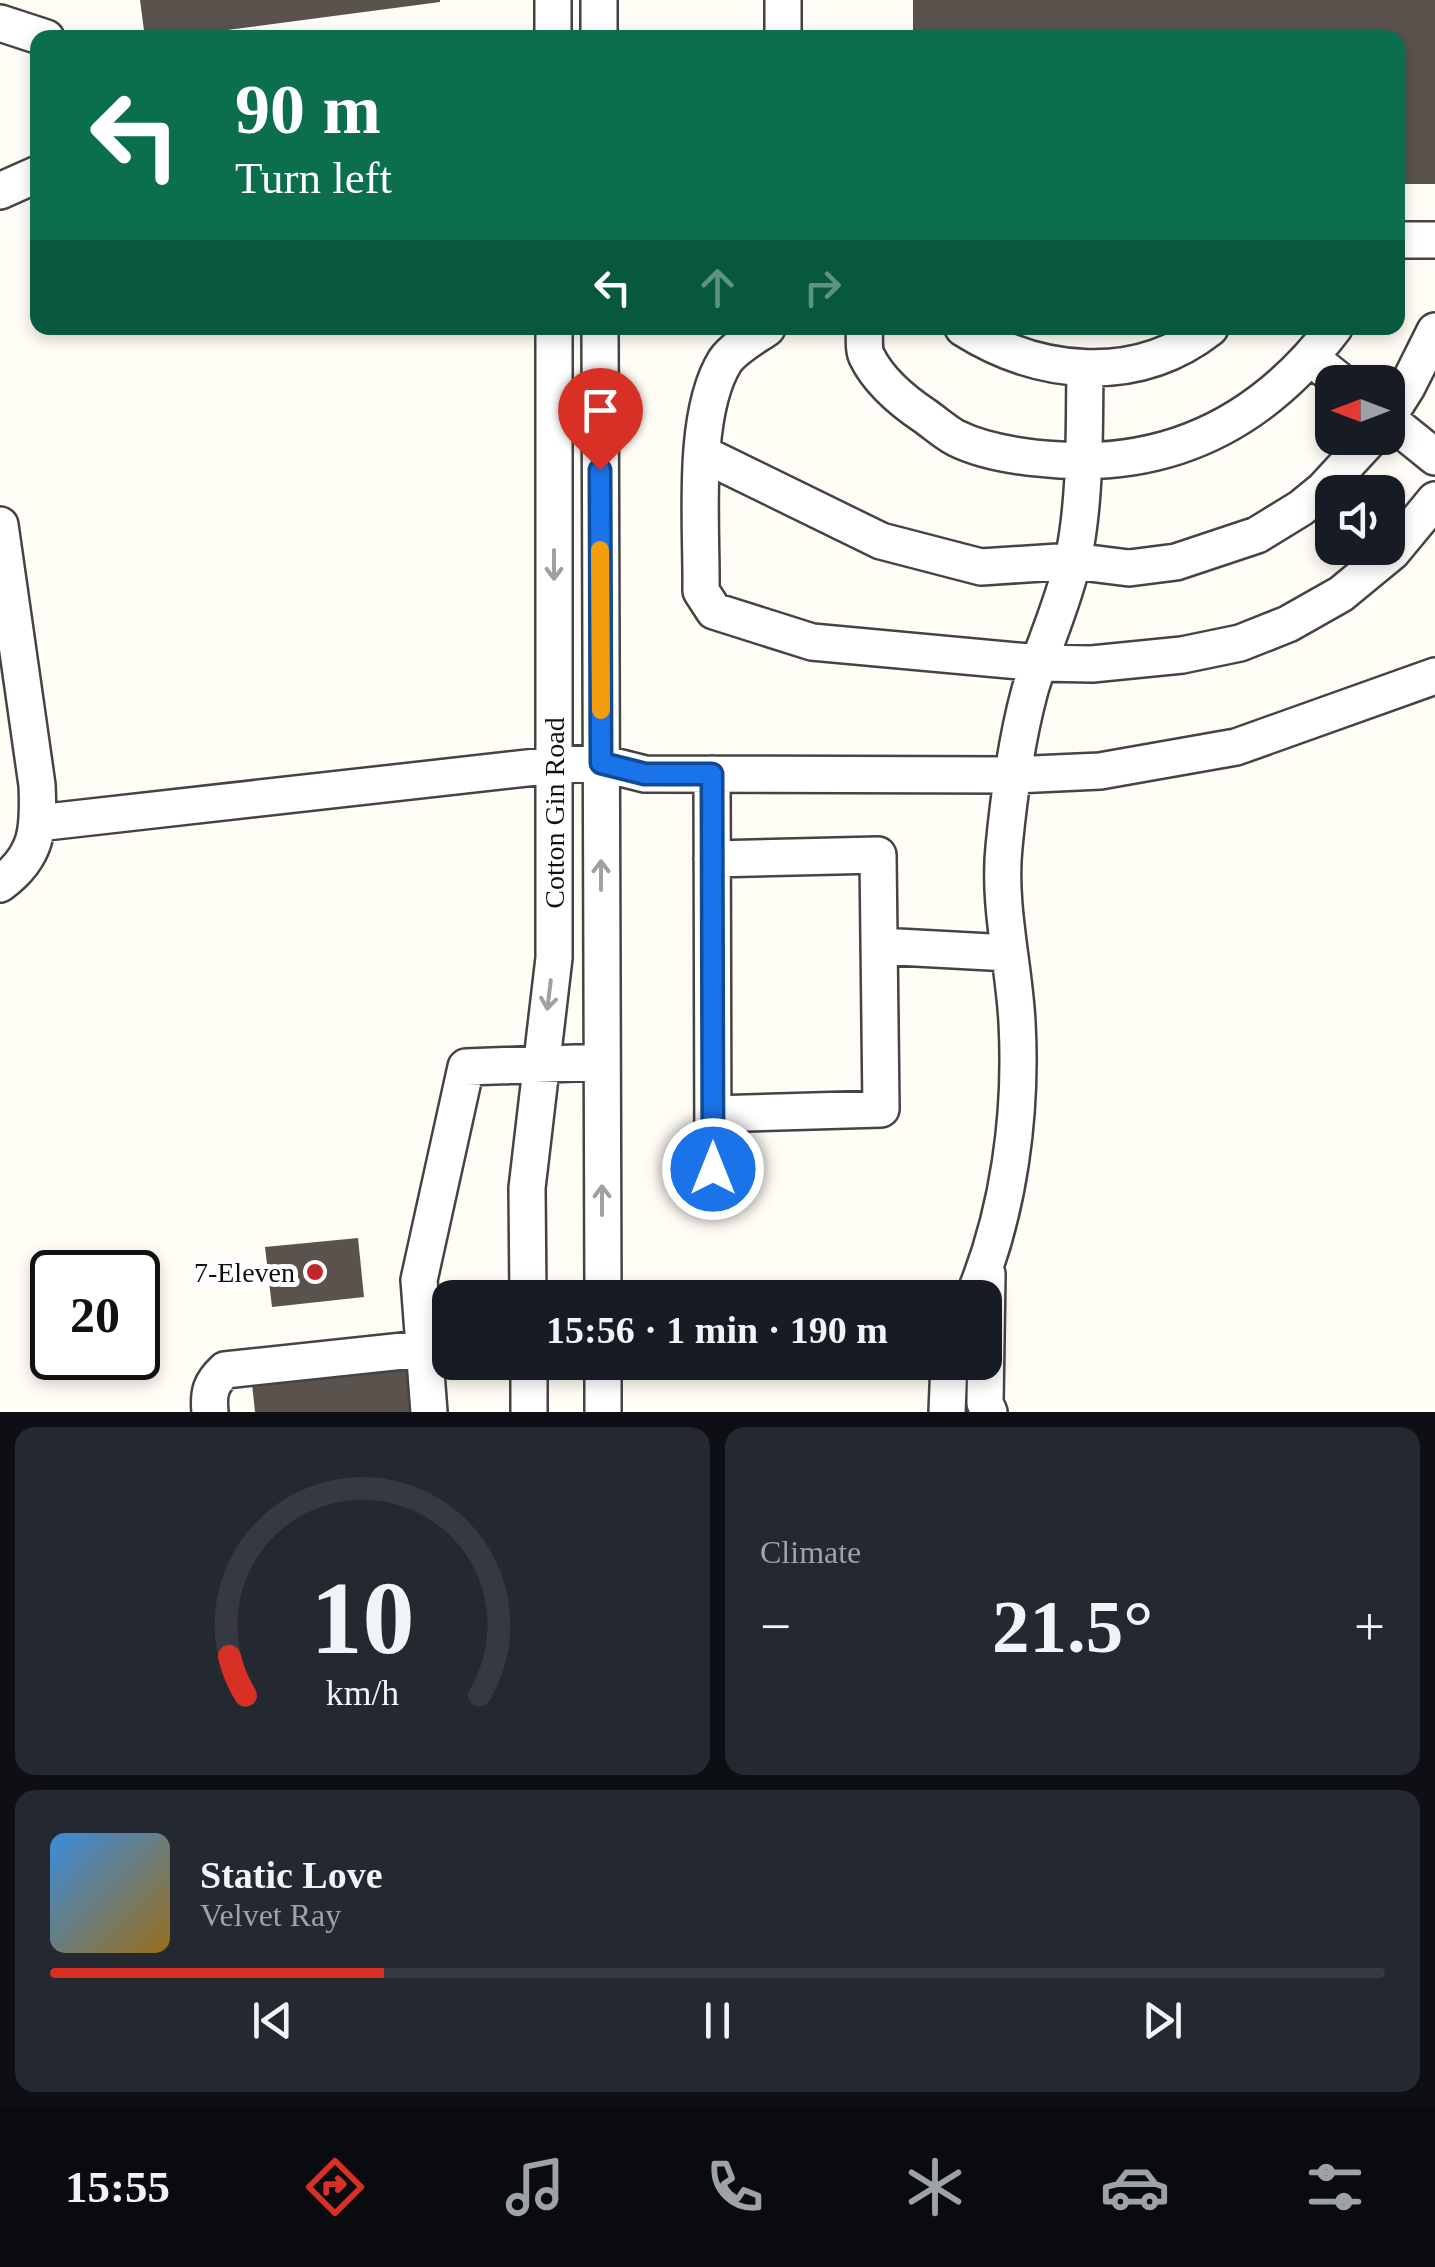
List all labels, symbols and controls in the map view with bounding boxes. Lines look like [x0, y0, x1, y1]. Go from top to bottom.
icon: left [70, 70, 200, 200]
text: 90 m [235, 71, 381, 148]
text: Turn left [235, 153, 392, 203]
icon: left [585, 260, 640, 315]
icon: ahead [690, 260, 745, 315]
icon: right [795, 260, 850, 315]
north arrow [1315, 365, 1405, 455]
map controls [1315, 365, 1405, 565]
pin [558, 368, 643, 471]
icon: arrive [573, 383, 628, 438]
button: sound [1315, 475, 1405, 565]
one-way arrow [544, 548, 564, 580]
street label: Cotton Gin Road [539, 717, 570, 909]
one-way arrow [592, 860, 610, 892]
one-way arrow [539, 978, 558, 1010]
position arrow [661, 1117, 765, 1221]
one-way arrow [592, 1185, 612, 1218]
speed limit sign: 20 [30, 1250, 160, 1380]
place label: 7-Eleven [194, 1257, 295, 1288]
marker: 7-Eleven [304, 1261, 326, 1283]
text: 15:56 · 1 min · 190 m [546, 1309, 888, 1351]
text: Climate [760, 1534, 861, 1570]
text: 10 [311, 1560, 415, 1675]
text: 21.5° [992, 1585, 1153, 1668]
text: − [760, 1596, 791, 1657]
text: + [1354, 1596, 1385, 1657]
text: km/h [326, 1673, 399, 1713]
text: Static Love [200, 1854, 383, 1896]
text: Velvet Ray [200, 1897, 341, 1933]
icon: previous [245, 1993, 300, 2048]
icon: pause [690, 1993, 745, 2048]
icon: next [1135, 1993, 1190, 2048]
icon: directions [300, 2152, 370, 2222]
icon: music [500, 2152, 570, 2222]
icon: phone [700, 2152, 770, 2222]
icon: climate [900, 2152, 970, 2222]
icon: car [1100, 2152, 1170, 2222]
icon: filters [1300, 2152, 1370, 2222]
text: 15:55 [65, 2162, 170, 2212]

